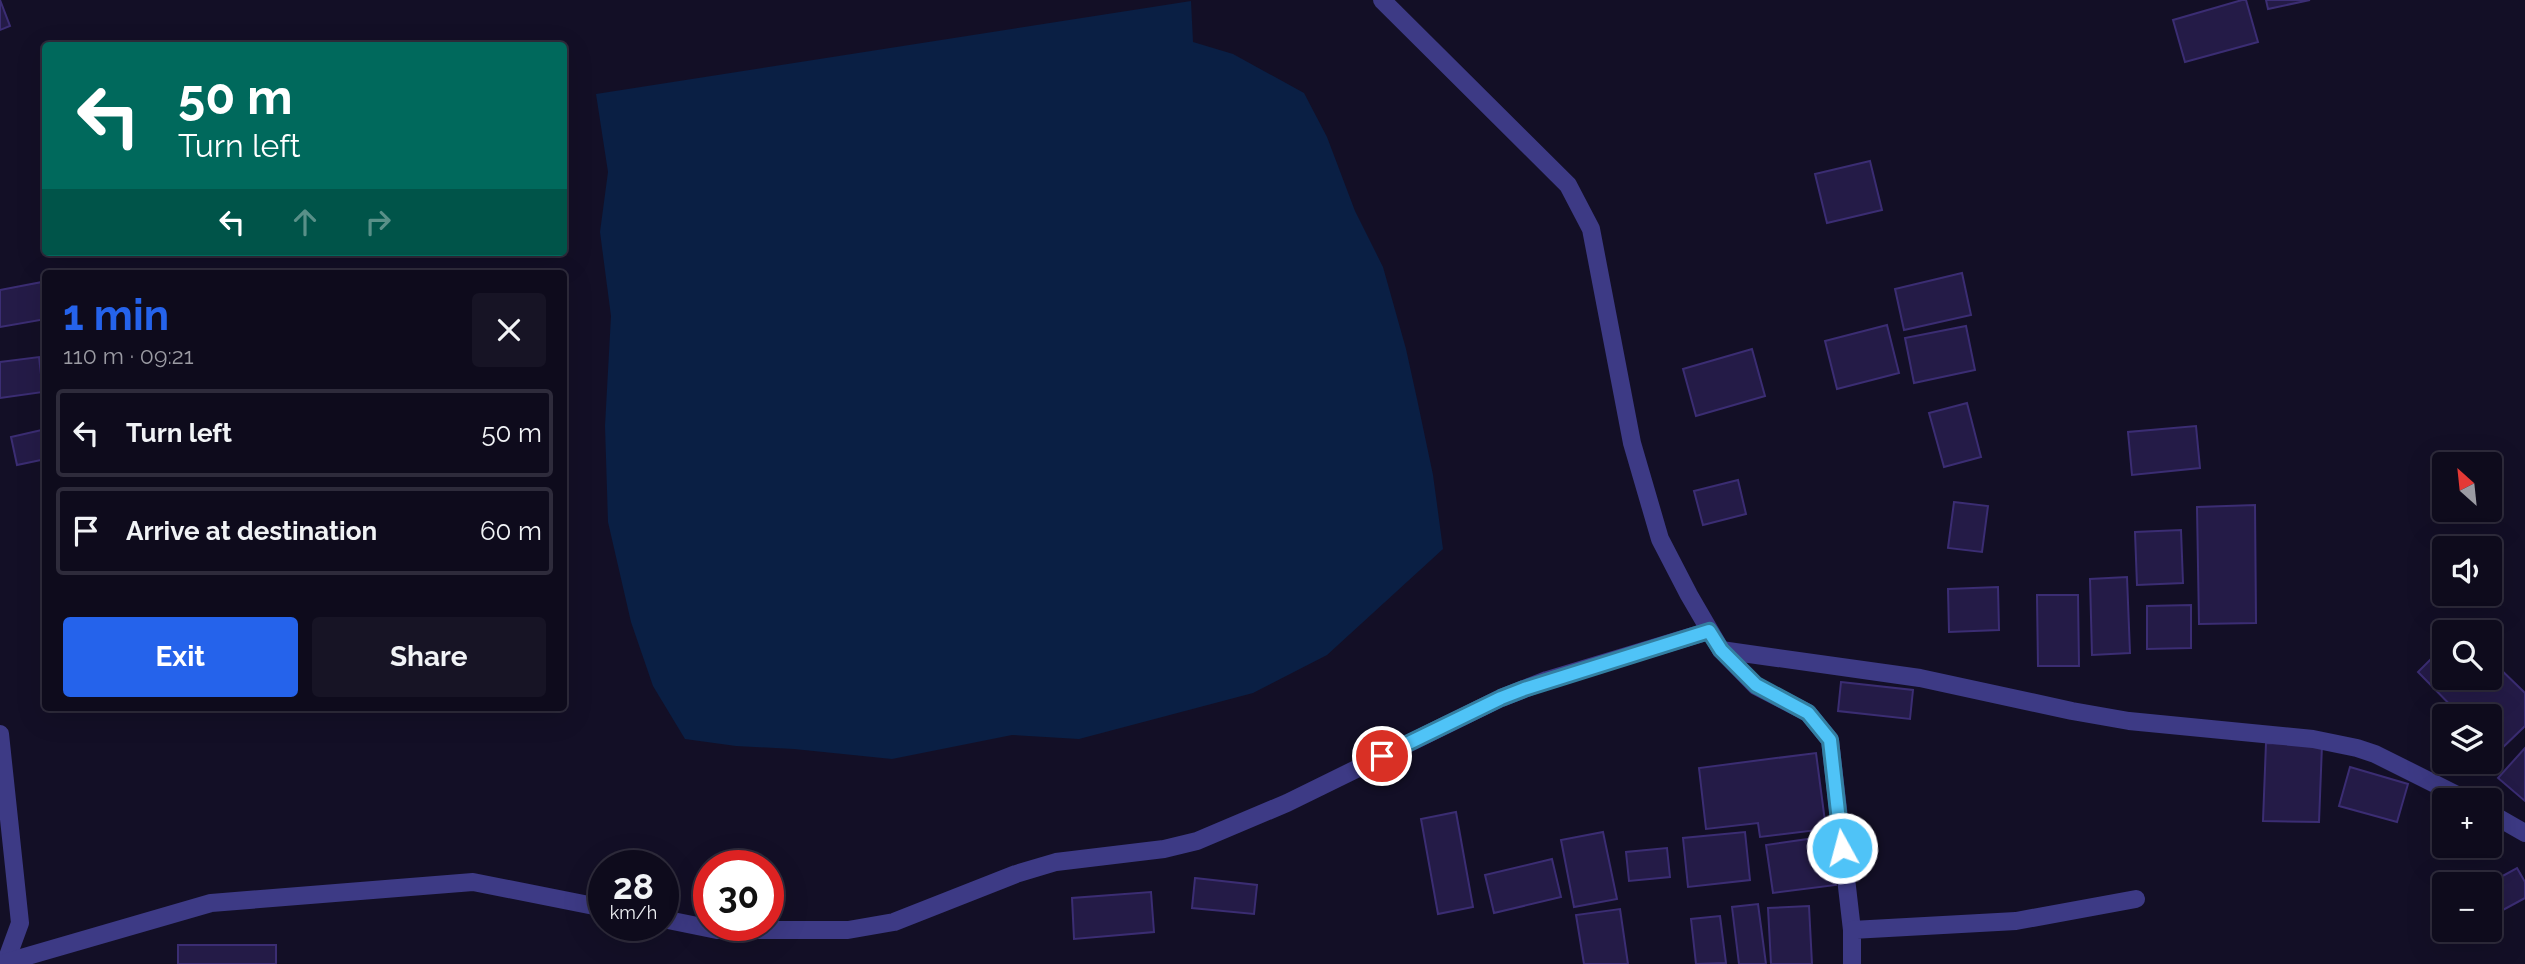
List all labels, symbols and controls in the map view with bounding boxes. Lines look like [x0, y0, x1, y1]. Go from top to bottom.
text: 50 m [178, 68, 293, 125]
icon: left [63, 70, 154, 161]
text: Turn left [178, 127, 300, 164]
icon: left [213, 203, 251, 241]
icon: ahead [286, 203, 324, 241]
icon: right [359, 203, 397, 241]
text: 1 min [63, 291, 169, 340]
button: close [472, 293, 546, 367]
text: 110 m · 09:21 [63, 342, 194, 369]
icon: left [67, 414, 105, 452]
text: Turn left [126, 418, 232, 448]
text: 50 m [481, 418, 542, 448]
north arrow [2432, 452, 2502, 522]
map controls [2432, 452, 2502, 942]
icon: arrive [67, 512, 105, 550]
text: Arrive at destination [126, 516, 377, 546]
text: 60 m [480, 516, 542, 546]
button: sound [2432, 536, 2502, 606]
button: Exit [63, 617, 298, 697]
button: Share [312, 617, 546, 697]
button: search [2432, 620, 2502, 690]
button: layers [2432, 704, 2502, 774]
pin [1352, 726, 1412, 786]
icon: arrive [1363, 737, 1401, 775]
button: + [2432, 788, 2502, 858]
position arrow [1805, 811, 1879, 885]
speed limit sign: 30 [693, 850, 784, 941]
text: 28 [613, 866, 654, 907]
button: − [2432, 872, 2502, 942]
text: km/h [610, 902, 657, 923]

